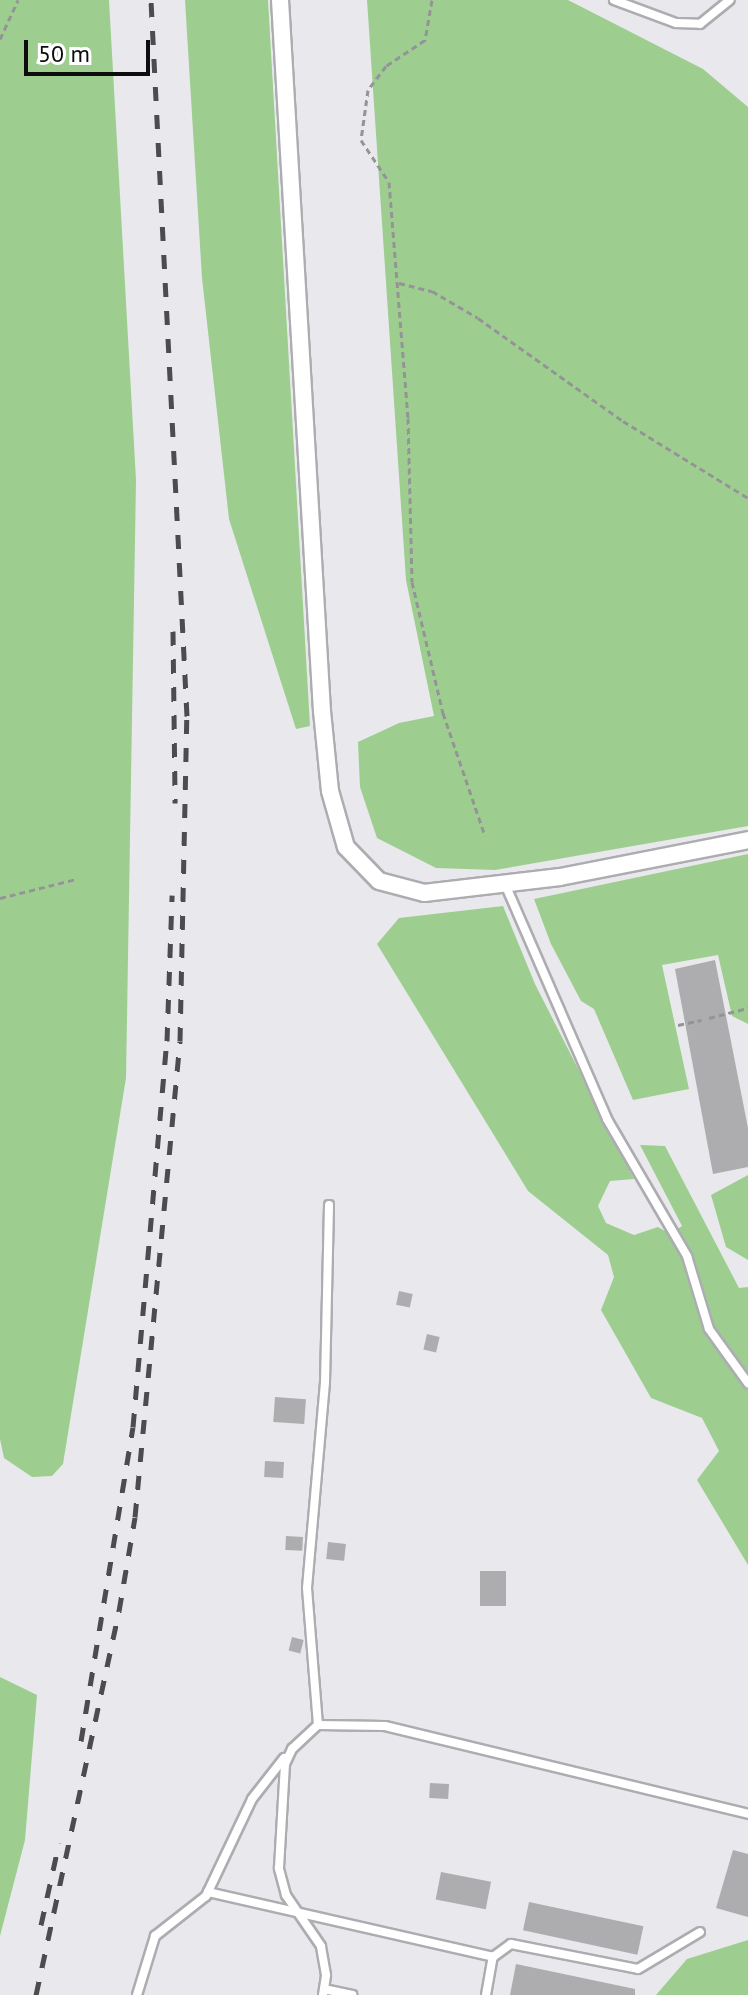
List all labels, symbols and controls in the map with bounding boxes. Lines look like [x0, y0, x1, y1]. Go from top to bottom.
scale bar [28, 24, 154, 74]
text: 50 m [38, 38, 90, 69]

